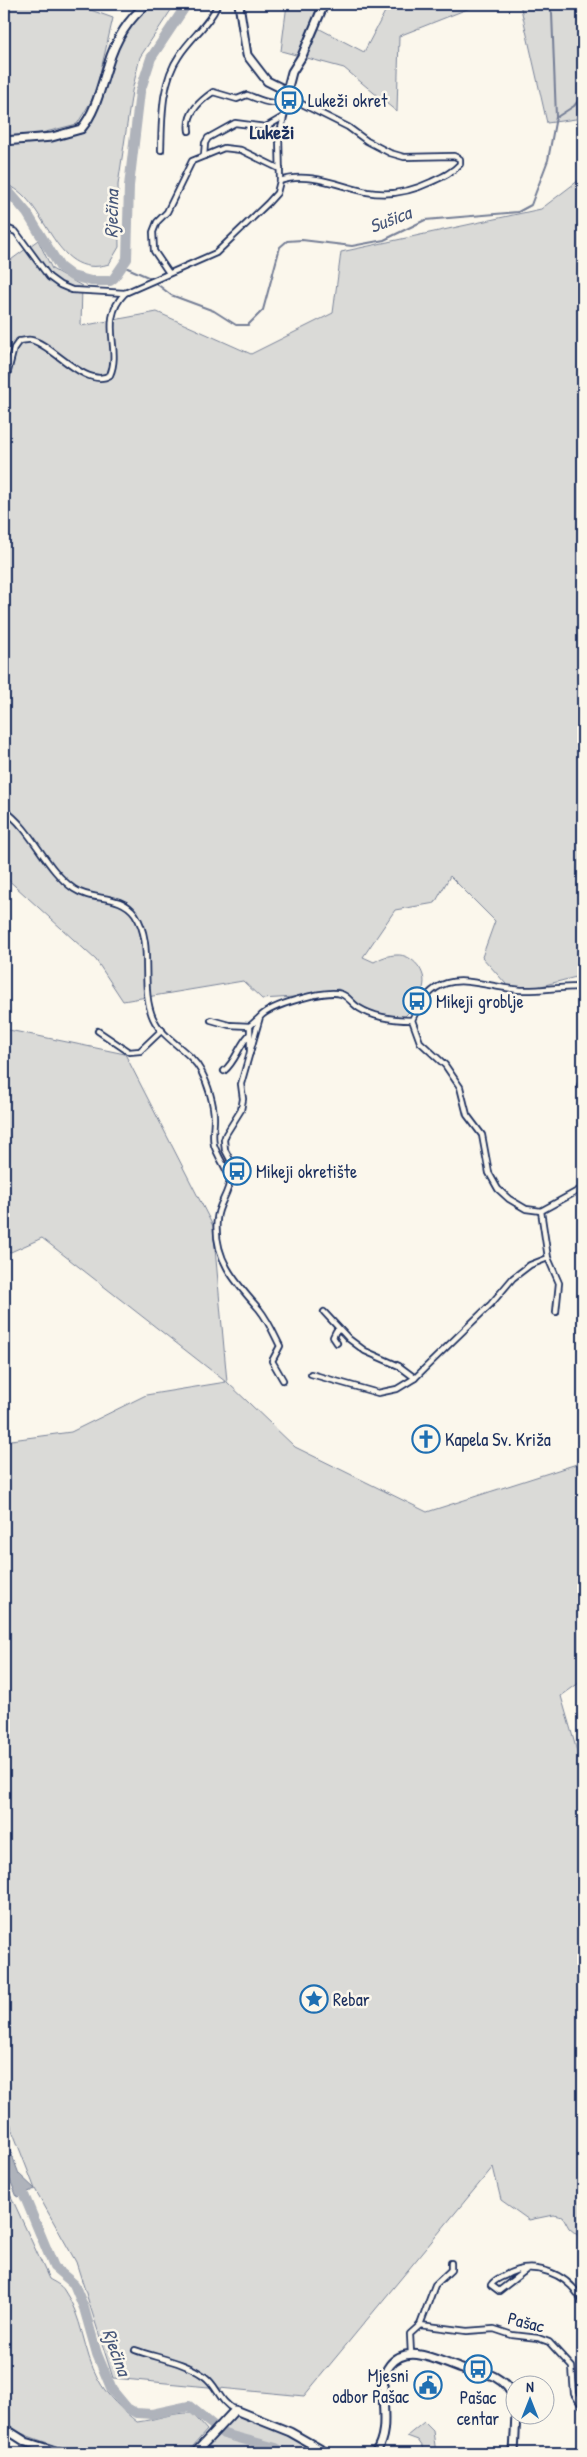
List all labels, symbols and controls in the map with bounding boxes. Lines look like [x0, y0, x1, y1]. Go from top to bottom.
bus stop icon: Lukeži okret [274, 85, 304, 115]
place label: Lukeži okret [308, 88, 388, 113]
district label: Lukeži [250, 118, 294, 145]
water label: Rječina [98, 187, 124, 238]
water label: Sušica [365, 198, 417, 239]
bus stop icon: Mikeji groblje [402, 986, 432, 1016]
place label: Mikeji groblje [436, 989, 524, 1014]
bus stop icon: Mikeji okretište [222, 1156, 252, 1186]
place label: Mikeji okretište [256, 1159, 357, 1184]
church icon: Kapela Sv. Križa [411, 1424, 441, 1454]
place label: Kapela Sv. Križa [445, 1427, 551, 1452]
place icon: Rebar [299, 1984, 329, 2014]
place label: Rebar [333, 1987, 370, 2012]
street label: Pašac [505, 2305, 547, 2339]
water label: Rječina [97, 2325, 138, 2382]
bus stop icon: Pašac centar [463, 2354, 493, 2384]
place label: Mjesni odbor Pašac [332, 2363, 409, 2409]
public building icon: Mjesni odbor Pašac [413, 2370, 443, 2400]
north arrow [504, 2374, 554, 2424]
text: N [526, 2377, 534, 2396]
place label: Pašac centar [457, 2385, 499, 2431]

